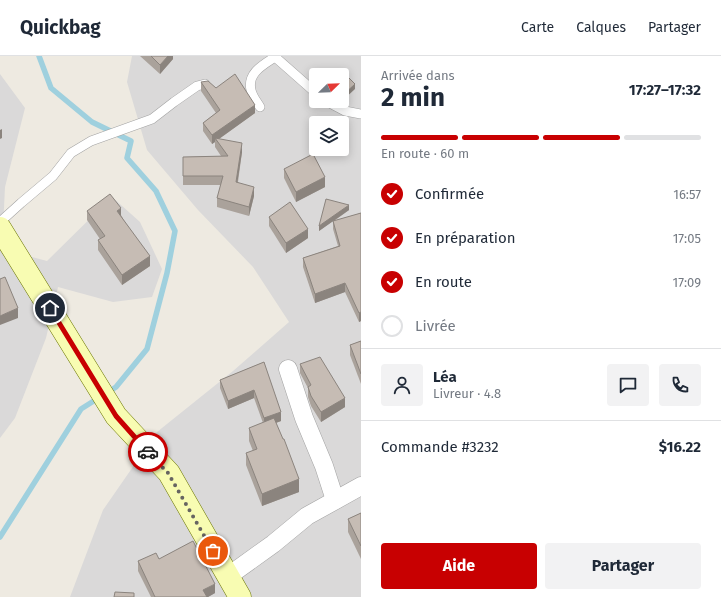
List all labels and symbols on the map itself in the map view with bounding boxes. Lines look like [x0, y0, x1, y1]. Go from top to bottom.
north arrow [309, 68, 349, 108]
pin [33, 291, 67, 325]
courier [128, 432, 168, 472]
pin [196, 534, 230, 568]

